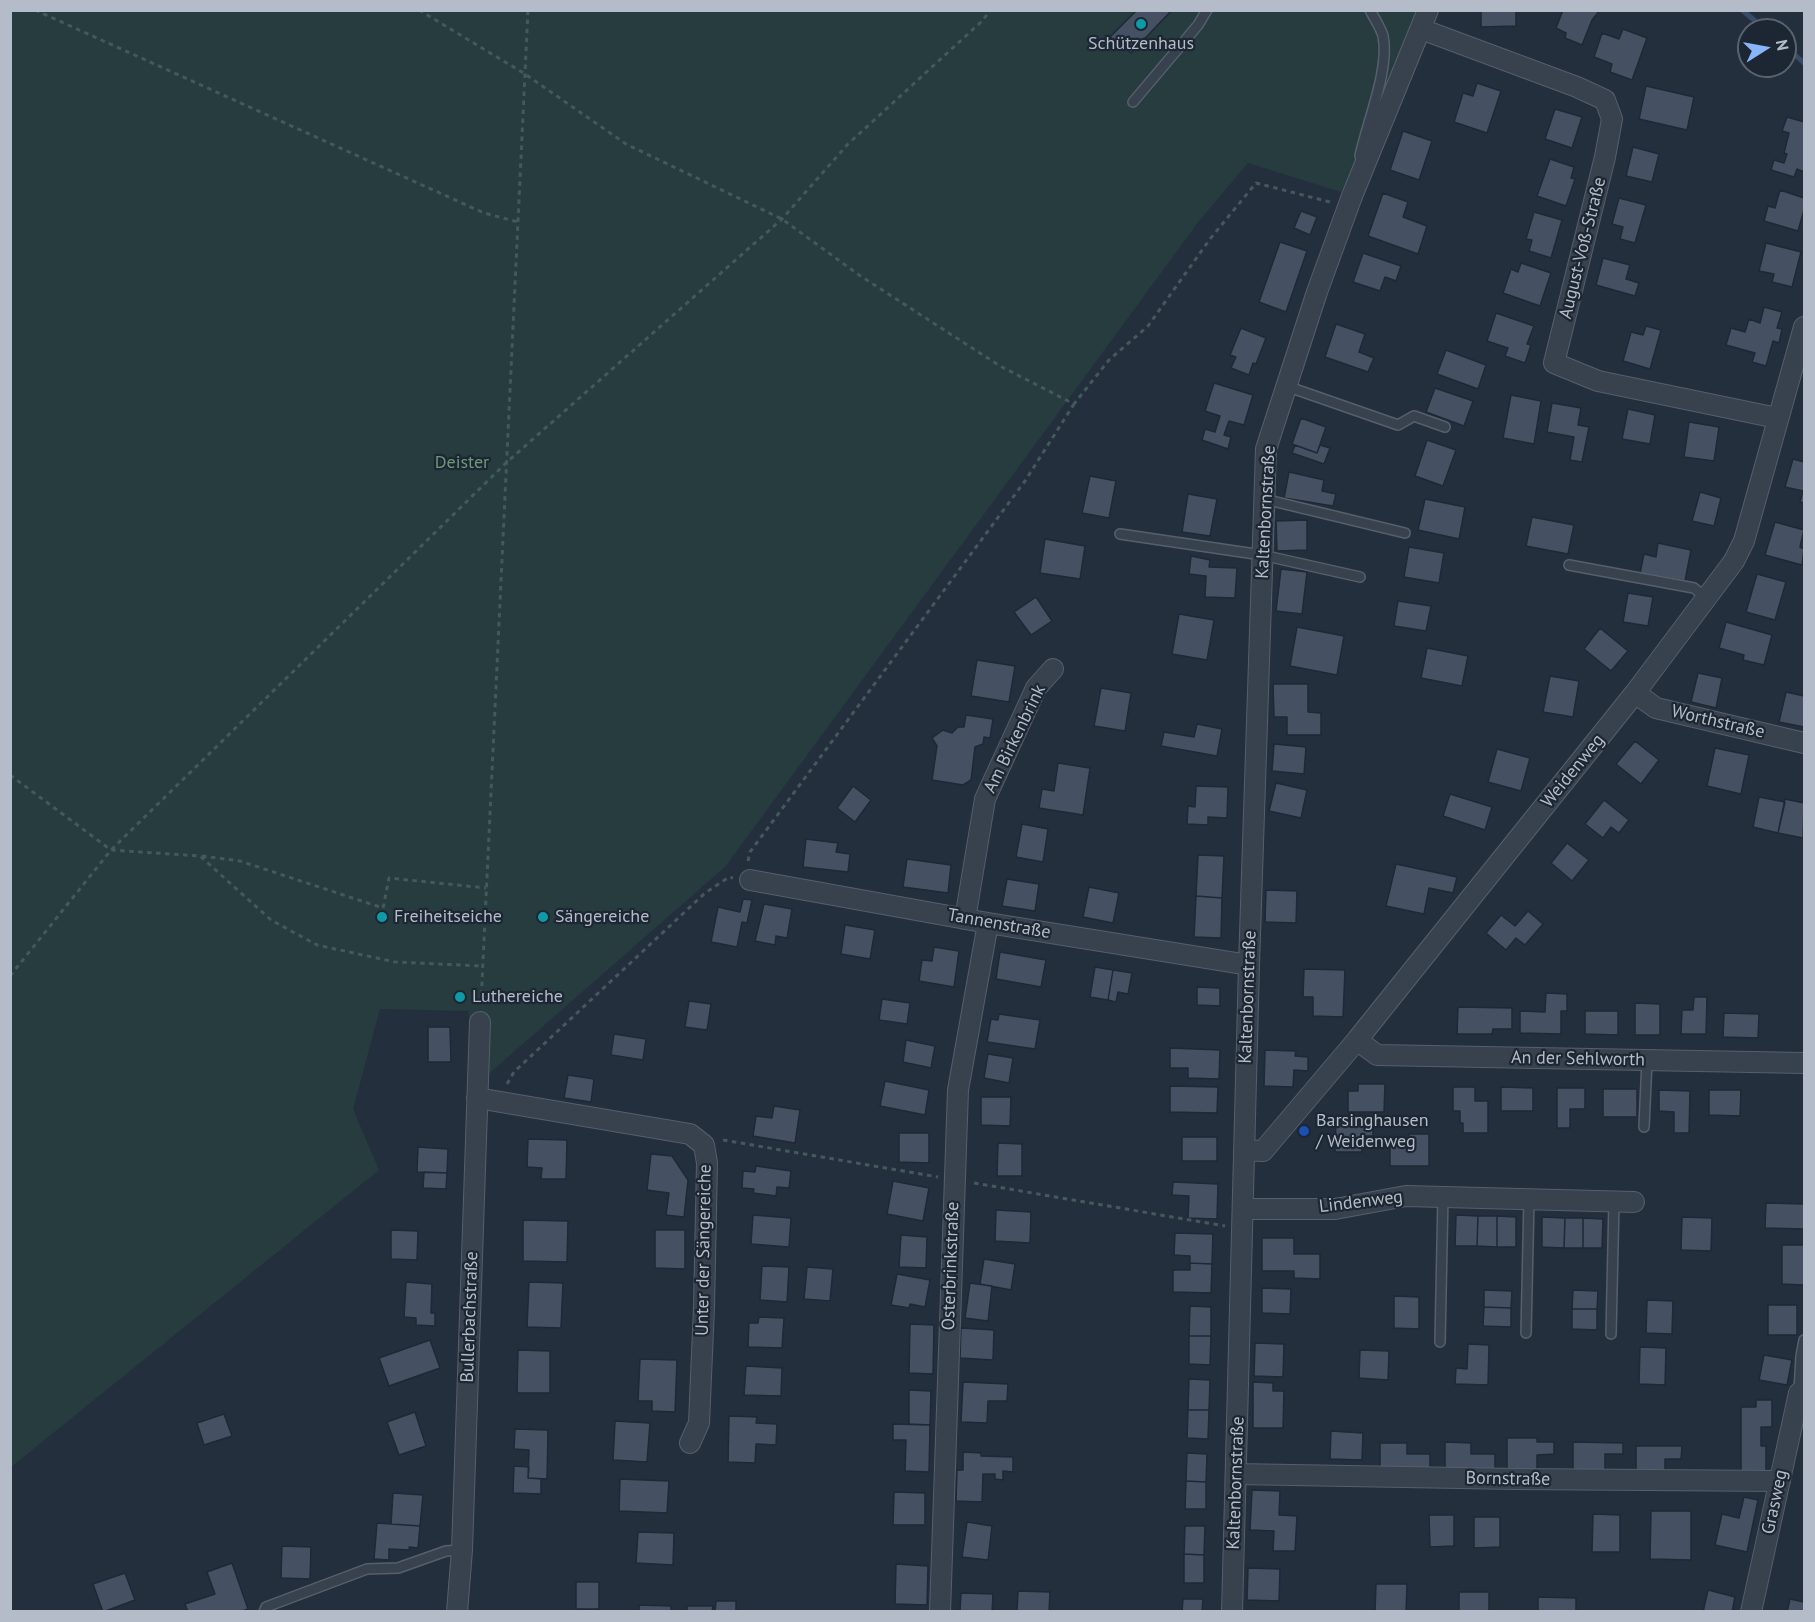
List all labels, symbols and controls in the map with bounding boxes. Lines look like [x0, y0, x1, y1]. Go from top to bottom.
marker: Schützenhaus [1134, 17, 1148, 31]
north arrow [1737, 18, 1797, 78]
place label: Schützenhaus [1088, 33, 1194, 55]
text: N [1772, 38, 1794, 52]
street label: August-Voß-Straße [1555, 175, 1611, 321]
street label: Kaltenbornstraße [1252, 445, 1280, 579]
park label: Deister [435, 452, 489, 474]
street label: Am Birkenbrink [979, 681, 1051, 797]
street label: Worthstraße [1669, 701, 1767, 743]
street label: Weidenweg [1537, 730, 1609, 812]
street label: Tannenstraße [946, 904, 1052, 944]
place label: Freiheitseiche [394, 906, 502, 928]
place label: Sängereiche [555, 906, 649, 928]
marker: Freiheitseiche [375, 910, 389, 924]
marker: Sängereiche [536, 910, 550, 924]
street label: Kaltenbornstraße [1235, 930, 1261, 1064]
place label: Luthereiche [472, 986, 563, 1008]
marker: Luthereiche [453, 990, 467, 1004]
street label: An der Sehlworth [1511, 1047, 1645, 1071]
place label: Barsinghausen / Weidenweg [1316, 1110, 1429, 1152]
marker: Barsinghausen / Weidenweg [1297, 1124, 1311, 1138]
street label: Unter der Sängereiche [692, 1164, 716, 1336]
street label: Lindenweg [1318, 1186, 1404, 1218]
street label: Osterbrinkstraße [938, 1201, 964, 1331]
street label: Bullerbachstraße [457, 1251, 483, 1383]
street label: Kaltenbornstraße [1223, 1416, 1249, 1550]
street label: Bornstraße [1465, 1467, 1551, 1491]
street label: Grasweg [1758, 1468, 1792, 1536]

